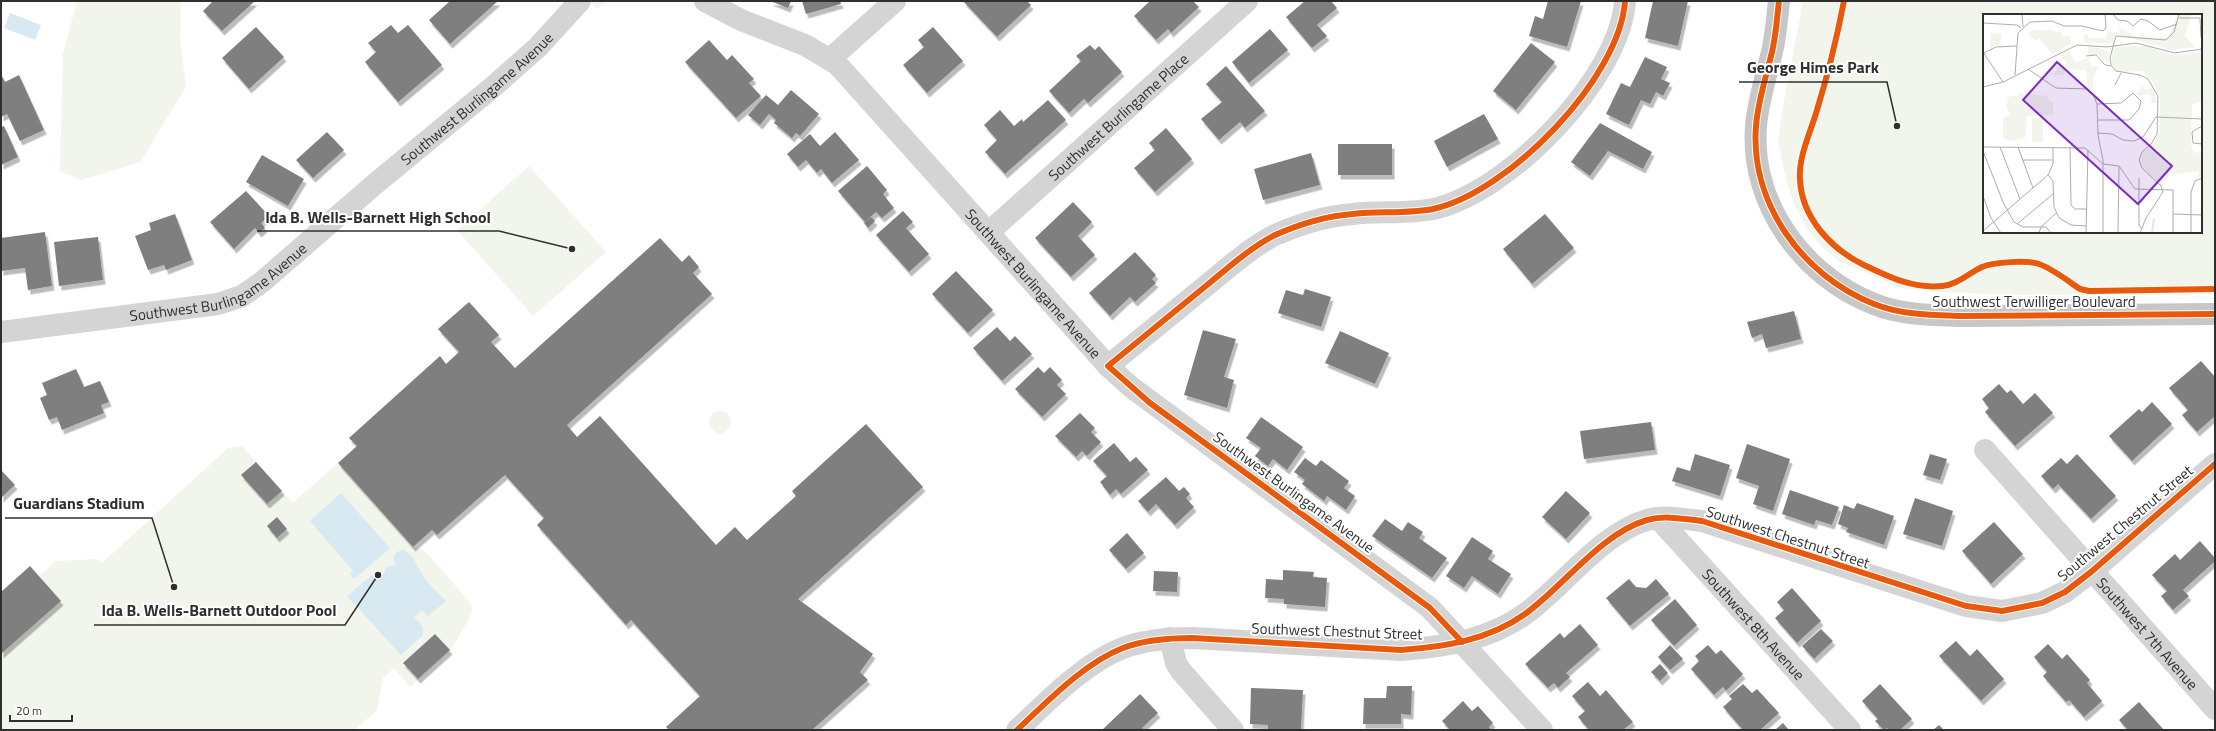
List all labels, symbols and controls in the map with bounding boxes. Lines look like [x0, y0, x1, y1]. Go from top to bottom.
inset map [1983, 14, 2202, 233]
street label: Southwest Burlingame Avenue [395, 26, 558, 170]
street label: Southwest Burlingame Place [1043, 47, 1193, 186]
callout: George Himes Park [1739, 54, 1887, 82]
text: George Himes Park [1747, 55, 1880, 79]
callout: Ida B. Wells-Barnett High School [257, 203, 499, 231]
street label: Southwest Burlingame Avenue [960, 203, 1107, 363]
text: Ida B. Wells-Barnett High School [265, 205, 491, 229]
street label: Southwest Burlingame Avenue [128, 237, 312, 327]
street label: Southwest Terwilliger Boulevard [1932, 290, 2136, 313]
street label: Southwest Burlingame Avenue [1209, 426, 1379, 558]
street label: Southwest Chestnut Street [2052, 459, 2198, 587]
callout: Guardians Stadium [5, 490, 152, 518]
text: Guardians Stadium [13, 491, 145, 515]
street label: Southwest Chestnut Street [1703, 500, 1874, 575]
street label: Southwest 8th Avenue [1697, 563, 1811, 685]
street label: Southwest 7th Avenue [2091, 572, 2204, 695]
callout: Ida B. Wells-Barnett Outdoor Pool [94, 597, 345, 625]
text: Ida B. Wells-Barnett Outdoor Pool [102, 598, 337, 622]
street label: Southwest Chestnut Street [1251, 617, 1424, 646]
scale bar [10, 697, 72, 723]
text: 20 m [16, 701, 42, 720]

